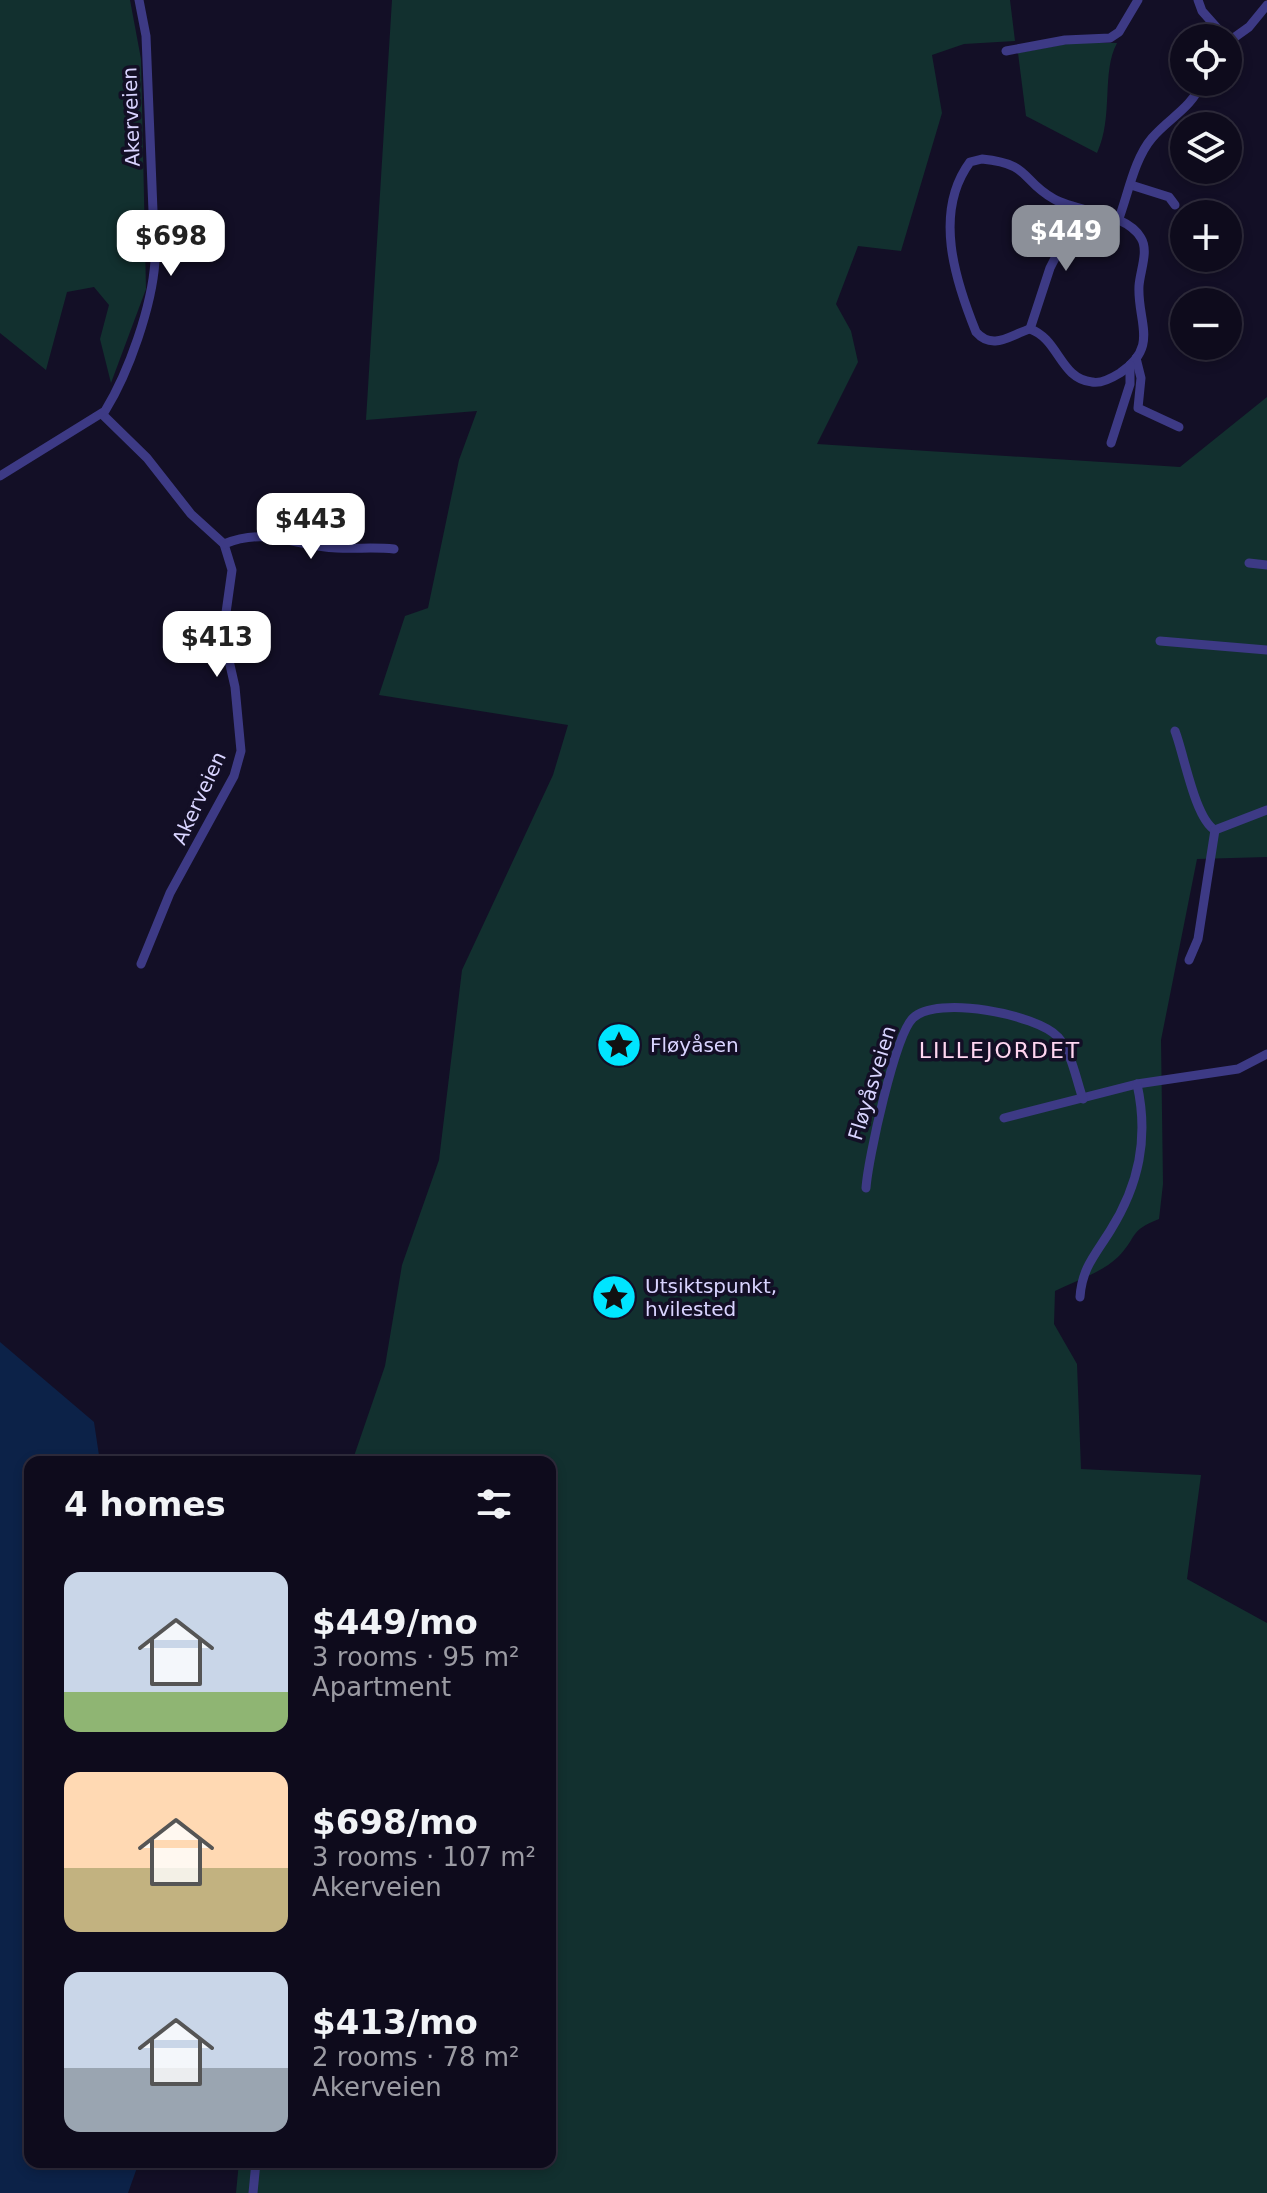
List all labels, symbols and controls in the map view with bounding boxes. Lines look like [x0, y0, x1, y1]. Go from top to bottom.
map controls [1170, 24, 1242, 360]
button: locate [1170, 24, 1242, 96]
street label: Akerveien [117, 67, 145, 167]
button: layers [1170, 112, 1242, 184]
button: + [1170, 200, 1242, 272]
pin: $449 [1019, 205, 1113, 273]
pin: $698 [124, 210, 218, 278]
text: $449 [1030, 216, 1102, 246]
text: $698 [135, 221, 207, 251]
button: − [1170, 288, 1242, 360]
pin: $443 [264, 493, 358, 561]
text: $443 [275, 504, 347, 534]
pin: $413 [170, 611, 264, 679]
text: $413 [181, 622, 253, 652]
street label: Akerveien [167, 748, 231, 848]
place icon: Fløyåsen [595, 1021, 643, 1069]
street label: Fløyåsveien [843, 1023, 901, 1143]
place label: Fløyåsen [650, 1033, 739, 1057]
district label: LILLEJORDET [919, 1038, 1081, 1063]
place icon: Utsiktspunkt, hvilested [590, 1273, 638, 1321]
place label: Utsiktspunkt, hvilested [645, 1274, 777, 1321]
icon: filters [472, 1482, 516, 1526]
text: 4 homes [64, 1484, 226, 1524]
text: $449/mo [312, 1602, 478, 1642]
icon: home [128, 1604, 224, 1700]
text: 3 rooms · 95 m² [312, 1642, 520, 1672]
text: Apartment [312, 1672, 451, 1702]
text: $698/mo [312, 1802, 478, 1842]
icon: home [128, 1804, 224, 1900]
text: 3 rooms · 107 m² [312, 1842, 536, 1872]
text: Akerveien [312, 1872, 442, 1902]
text: $413/mo [312, 2002, 478, 2042]
icon: home [128, 2004, 224, 2100]
text: 2 rooms · 78 m² [312, 2042, 520, 2072]
text: Akerveien [312, 2072, 442, 2102]

